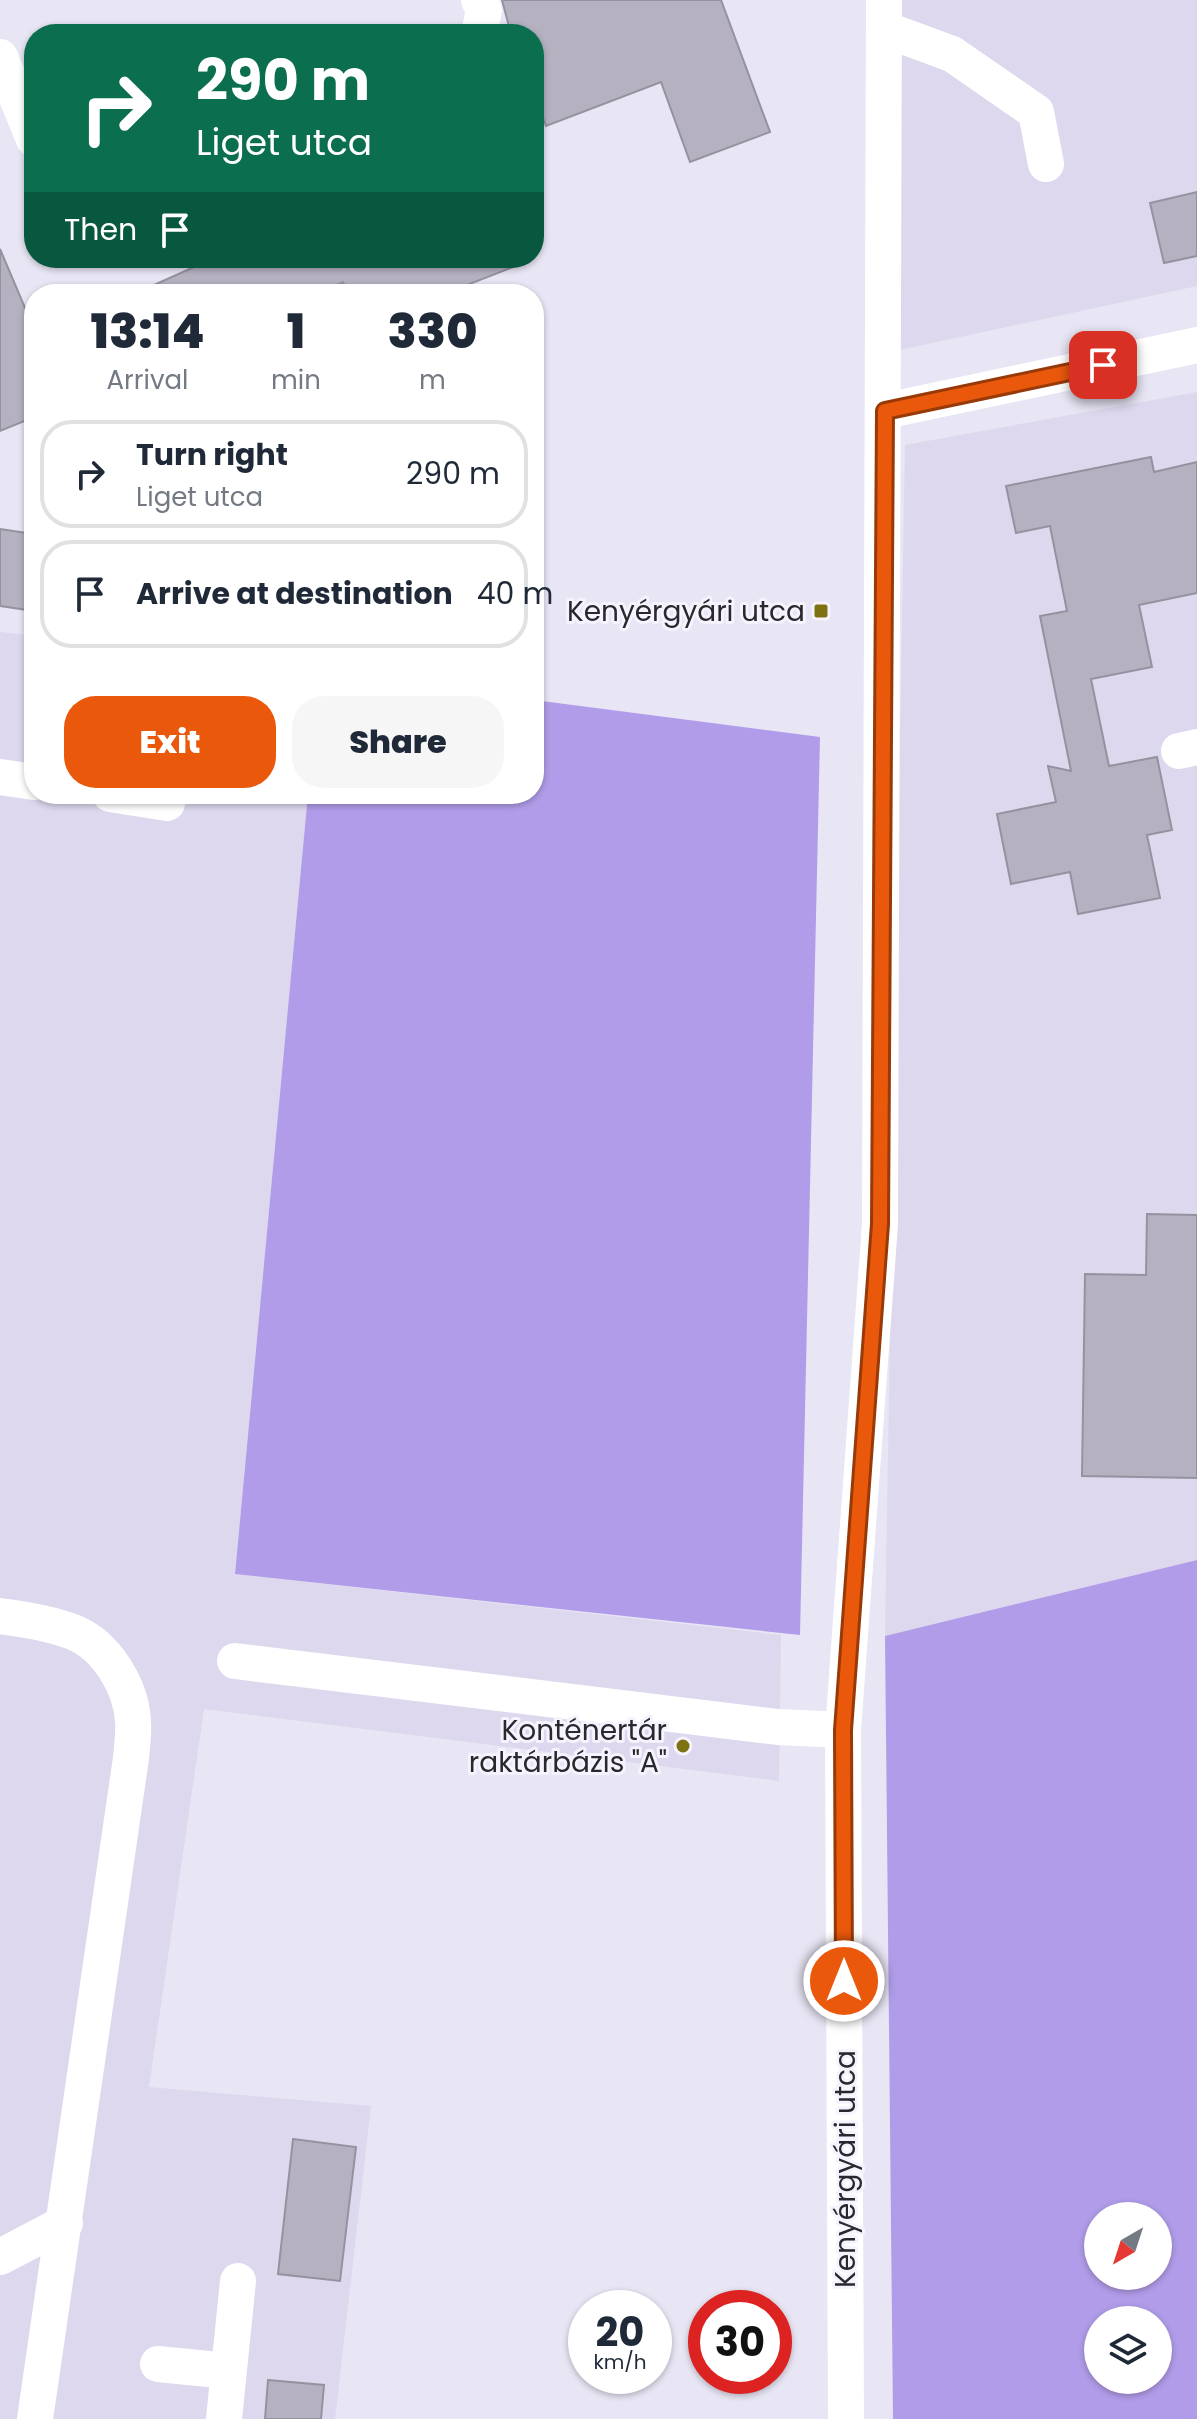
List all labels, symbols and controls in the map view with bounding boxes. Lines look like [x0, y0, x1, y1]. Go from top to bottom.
text: 290 m [196, 41, 370, 120]
icon: right [64, 56, 168, 160]
text: Liget utca [196, 117, 372, 168]
text: Then [64, 208, 137, 251]
icon: arrive [153, 208, 197, 252]
text: 13:14 [90, 298, 205, 365]
text: 1 [287, 298, 305, 365]
text: 330 [387, 298, 478, 365]
pin [1069, 331, 1137, 399]
icon: arrive [1081, 343, 1125, 387]
text: Arrival [107, 362, 188, 398]
text: min [271, 362, 321, 398]
text: m [419, 362, 446, 398]
text: Turn right [136, 433, 288, 476]
icon: right [68, 452, 112, 496]
text: 290 m [406, 452, 500, 495]
text: Liget utca [136, 479, 263, 515]
icon: arrive [68, 572, 112, 616]
text: Arrive at destination [136, 572, 453, 615]
text: 40 m [477, 572, 553, 615]
place label: Kenyérgyári utca [567, 592, 805, 631]
marker: Kenyérgyári utca [812, 602, 830, 620]
button: Exit [64, 696, 276, 788]
button: Share [292, 696, 504, 788]
place label: Konténertár raktárbázis "A" [469, 1711, 667, 1782]
marker: Konténertár raktárbázis "A" [674, 1737, 692, 1755]
position arrow [802, 1939, 886, 2023]
street label: Kenyérgyári utca [826, 2050, 865, 2288]
north arrow [1084, 2202, 1172, 2290]
map controls [1084, 2202, 1172, 2394]
speed limit sign: 30 [688, 2290, 792, 2394]
text: 20 [596, 2304, 644, 2360]
button: layers [1084, 2306, 1172, 2394]
text: km/h [593, 2348, 647, 2376]

